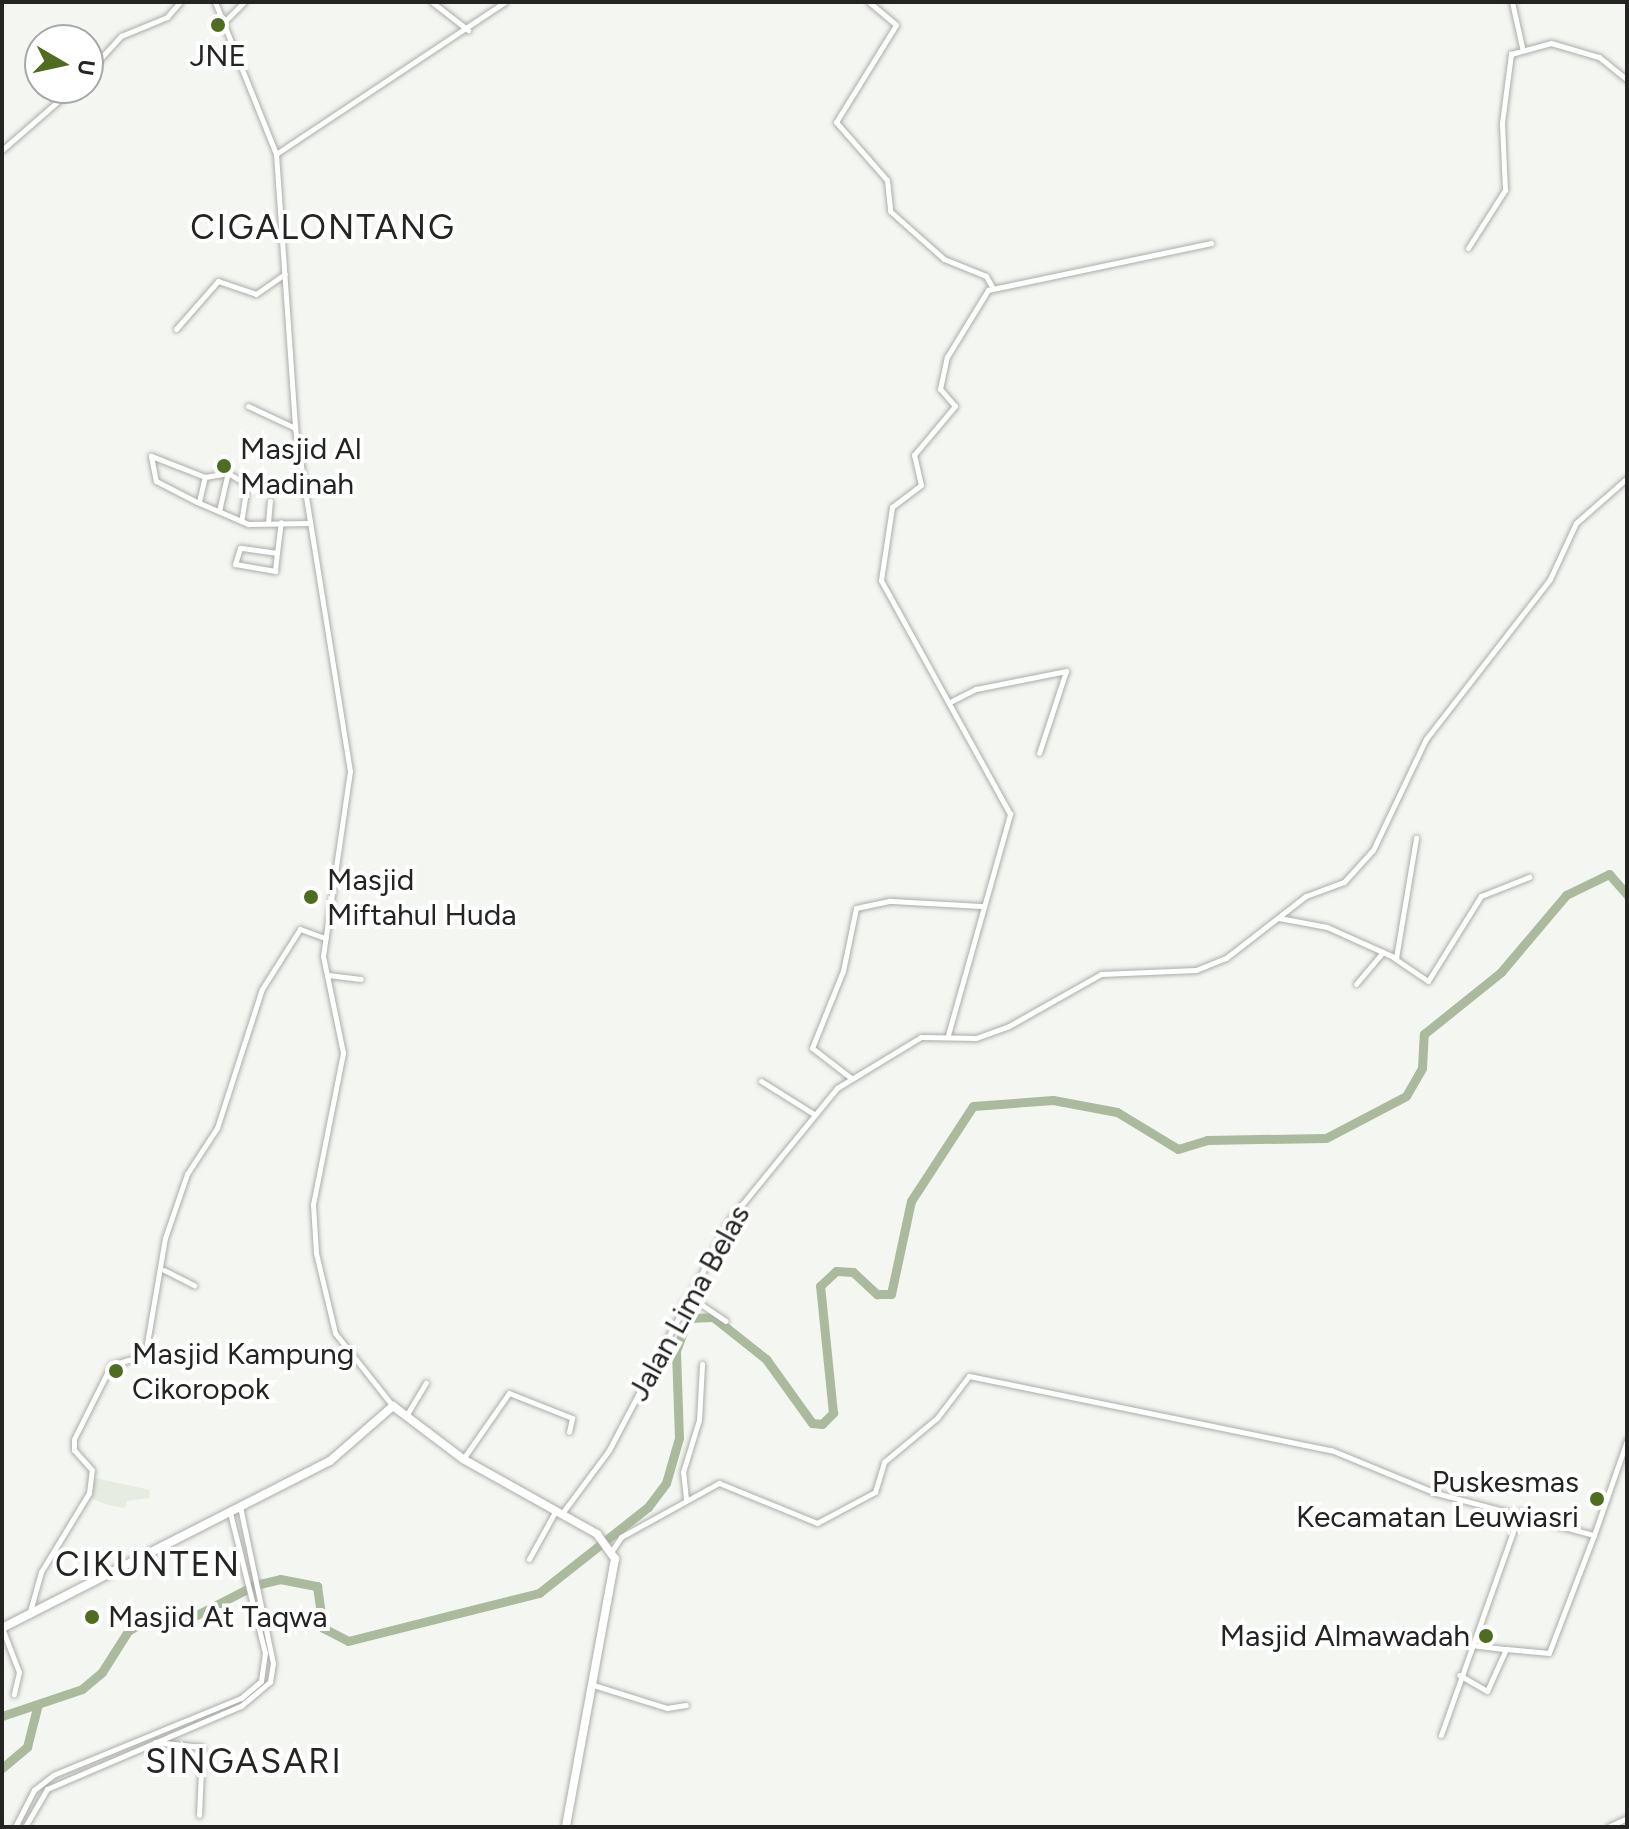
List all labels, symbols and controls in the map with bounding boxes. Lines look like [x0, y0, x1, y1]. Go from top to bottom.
marker: JNE [209, 16, 227, 34]
north arrow [24, 24, 104, 104]
place label: JNE [190, 38, 246, 74]
text: U [72, 58, 101, 77]
district label: CIGALONTANG [190, 208, 456, 248]
place label: Masjid Al Madinah [240, 431, 362, 502]
marker: Masjid Al Madinah [215, 457, 233, 475]
place label: Masjid Miftahul Huda [327, 862, 517, 932]
marker: Masjid Miftahul Huda [302, 888, 320, 906]
street label: Jalan Lima Belas [620, 1199, 758, 1407]
place label: Masjid Kampung Cikoropok [132, 1336, 354, 1406]
marker: Masjid Kampung Cikoropok [107, 1362, 125, 1380]
place label: Puskesmas Kecamatan Leuwiasri [1296, 1464, 1579, 1534]
marker: Puskesmas Kecamatan Leuwiasri [1586, 1488, 1608, 1510]
district label: CIKUNTEN [55, 1545, 241, 1585]
place label: Masjid At Taqwa [108, 1599, 328, 1635]
marker: Masjid At Taqwa [83, 1608, 101, 1626]
place label: Masjid Almawadah [1220, 1618, 1470, 1654]
marker: Masjid Almawadah [1477, 1627, 1495, 1645]
district label: SINGASARI [145, 1742, 343, 1782]

